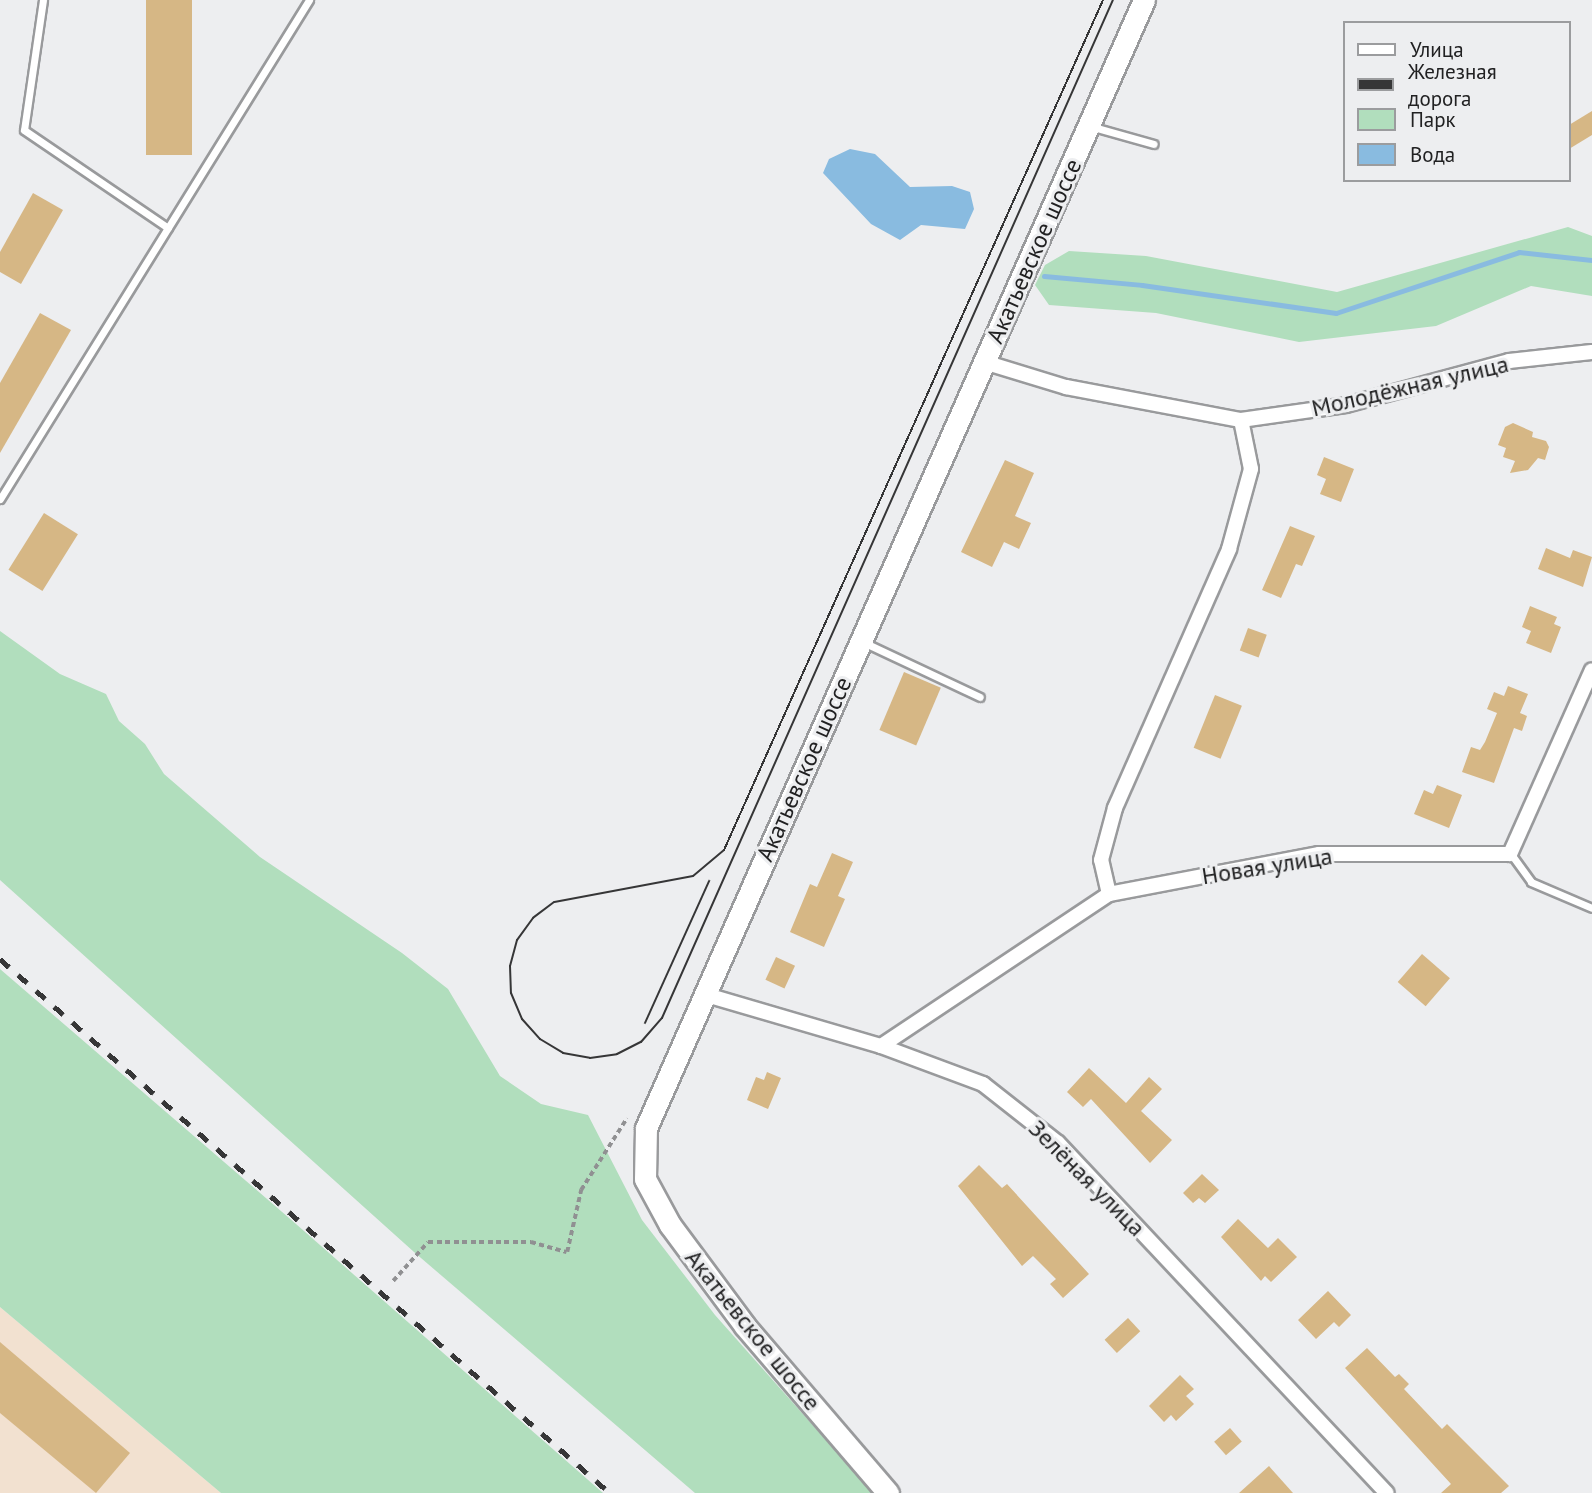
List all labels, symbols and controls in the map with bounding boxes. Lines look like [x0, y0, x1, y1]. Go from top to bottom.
legend [1344, 21, 1571, 182]
text: Улица [1410, 36, 1464, 63]
text: Железная дорога [1408, 58, 1497, 112]
text: Парк [1410, 106, 1456, 133]
text: Вода [1410, 141, 1455, 168]
street label: Акатьевское шоссе [980, 154, 1088, 348]
street label: Молодёжная улица [1309, 349, 1511, 423]
street label: Акатьевское шоссе [750, 672, 858, 866]
street label: Новая улица [1200, 841, 1334, 891]
street label: Зелёная улица [1023, 1114, 1151, 1242]
street label: Акатьевское шоссе [679, 1244, 827, 1416]

